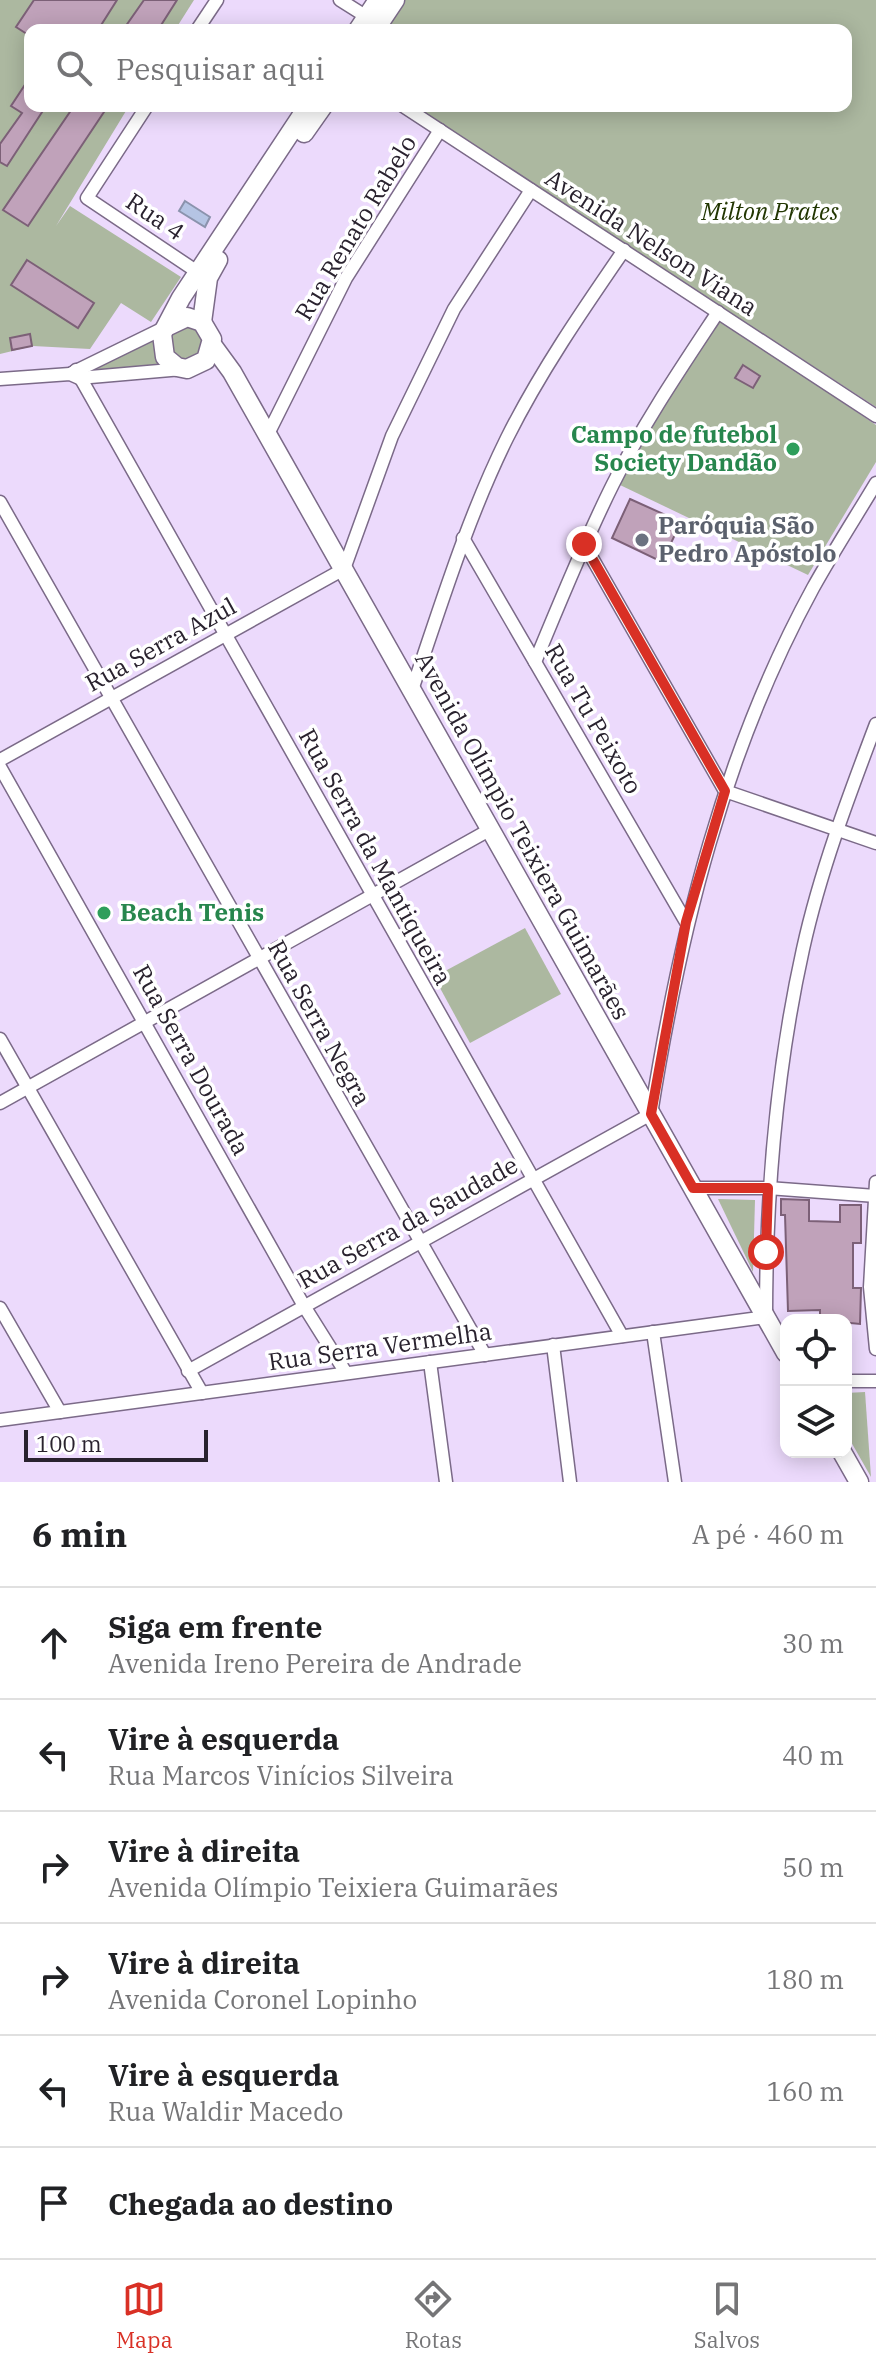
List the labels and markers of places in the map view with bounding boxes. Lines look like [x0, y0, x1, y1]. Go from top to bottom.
place label: Campo de futebol Society Dandão [571, 418, 777, 478]
marker: Campo de futebol Society Dandão [784, 440, 802, 458]
place label: Paróquia São Pedro Apóstolo [658, 509, 837, 569]
marker: Paróquia São Pedro Apóstolo [633, 531, 651, 549]
place label: Beach Tenis [120, 896, 264, 928]
marker: Beach Tenis [95, 904, 113, 922]

